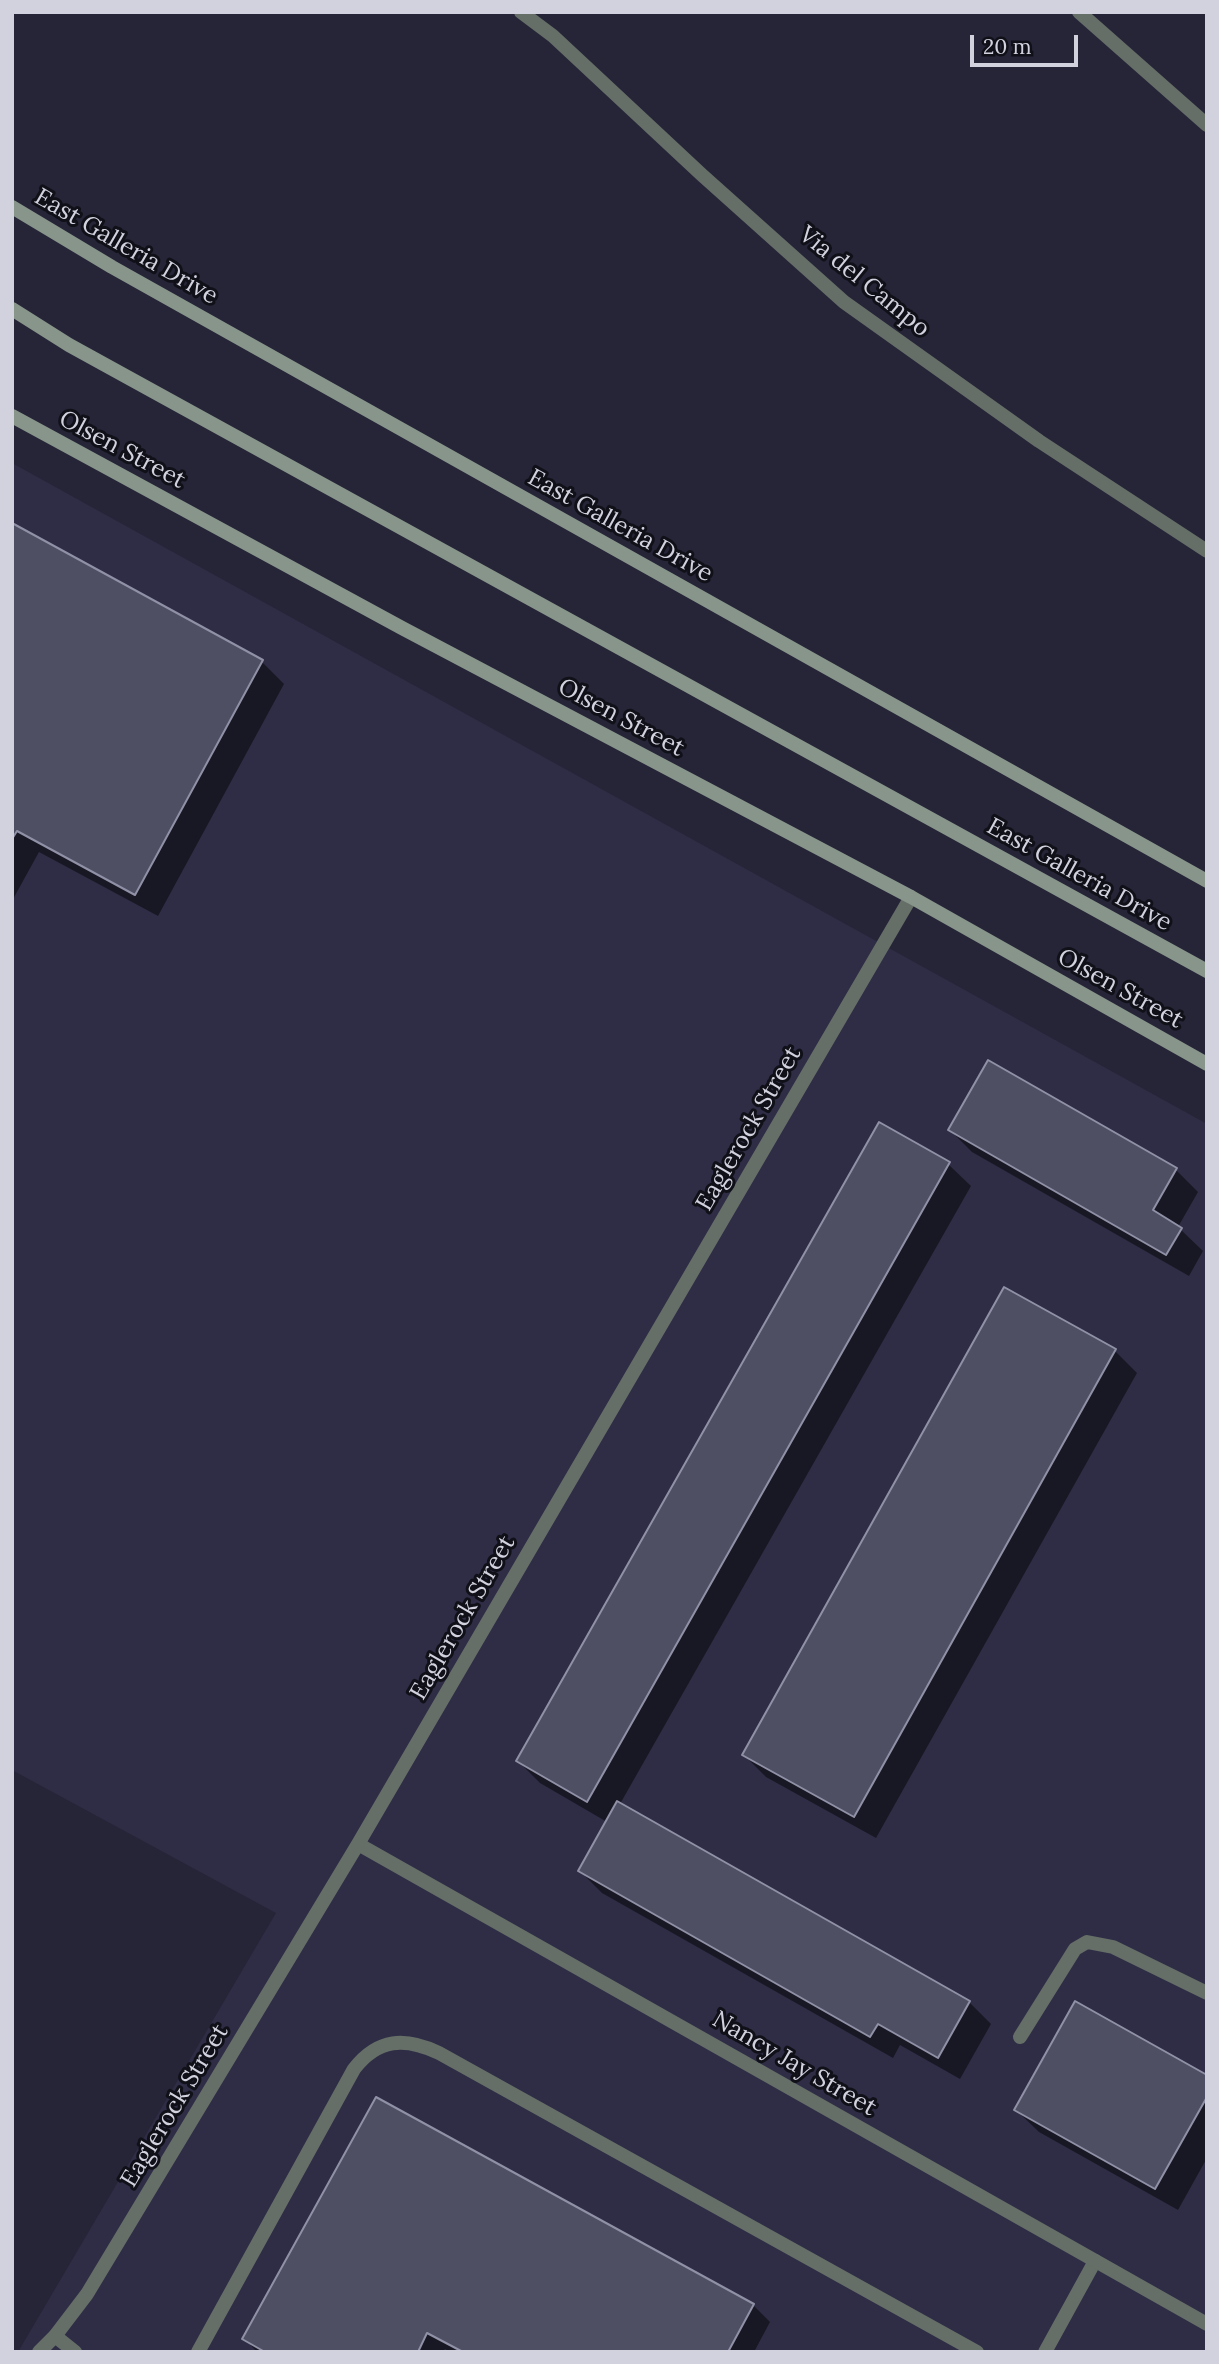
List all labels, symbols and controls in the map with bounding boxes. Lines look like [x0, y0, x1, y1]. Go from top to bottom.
scale bar [974, 21, 1082, 65]
text: 20 m [983, 33, 1032, 60]
street label: East Galleria Drive [29, 183, 223, 311]
street label: Via del Campo [793, 220, 935, 344]
street label: Olsen Street [54, 405, 190, 495]
street label: East Galleria Drive [523, 463, 717, 589]
street label: Olsen Street [553, 673, 689, 763]
street label: East Galleria Drive [982, 812, 1176, 938]
street label: Olsen Street [1052, 943, 1188, 1035]
street label: Eaglerock Street [690, 1042, 808, 1216]
street label: Eaglerock Street [404, 1531, 522, 1705]
street label: Nancy Jay Street [707, 2005, 881, 2123]
street label: Eaglerock Street [115, 2019, 235, 2193]

